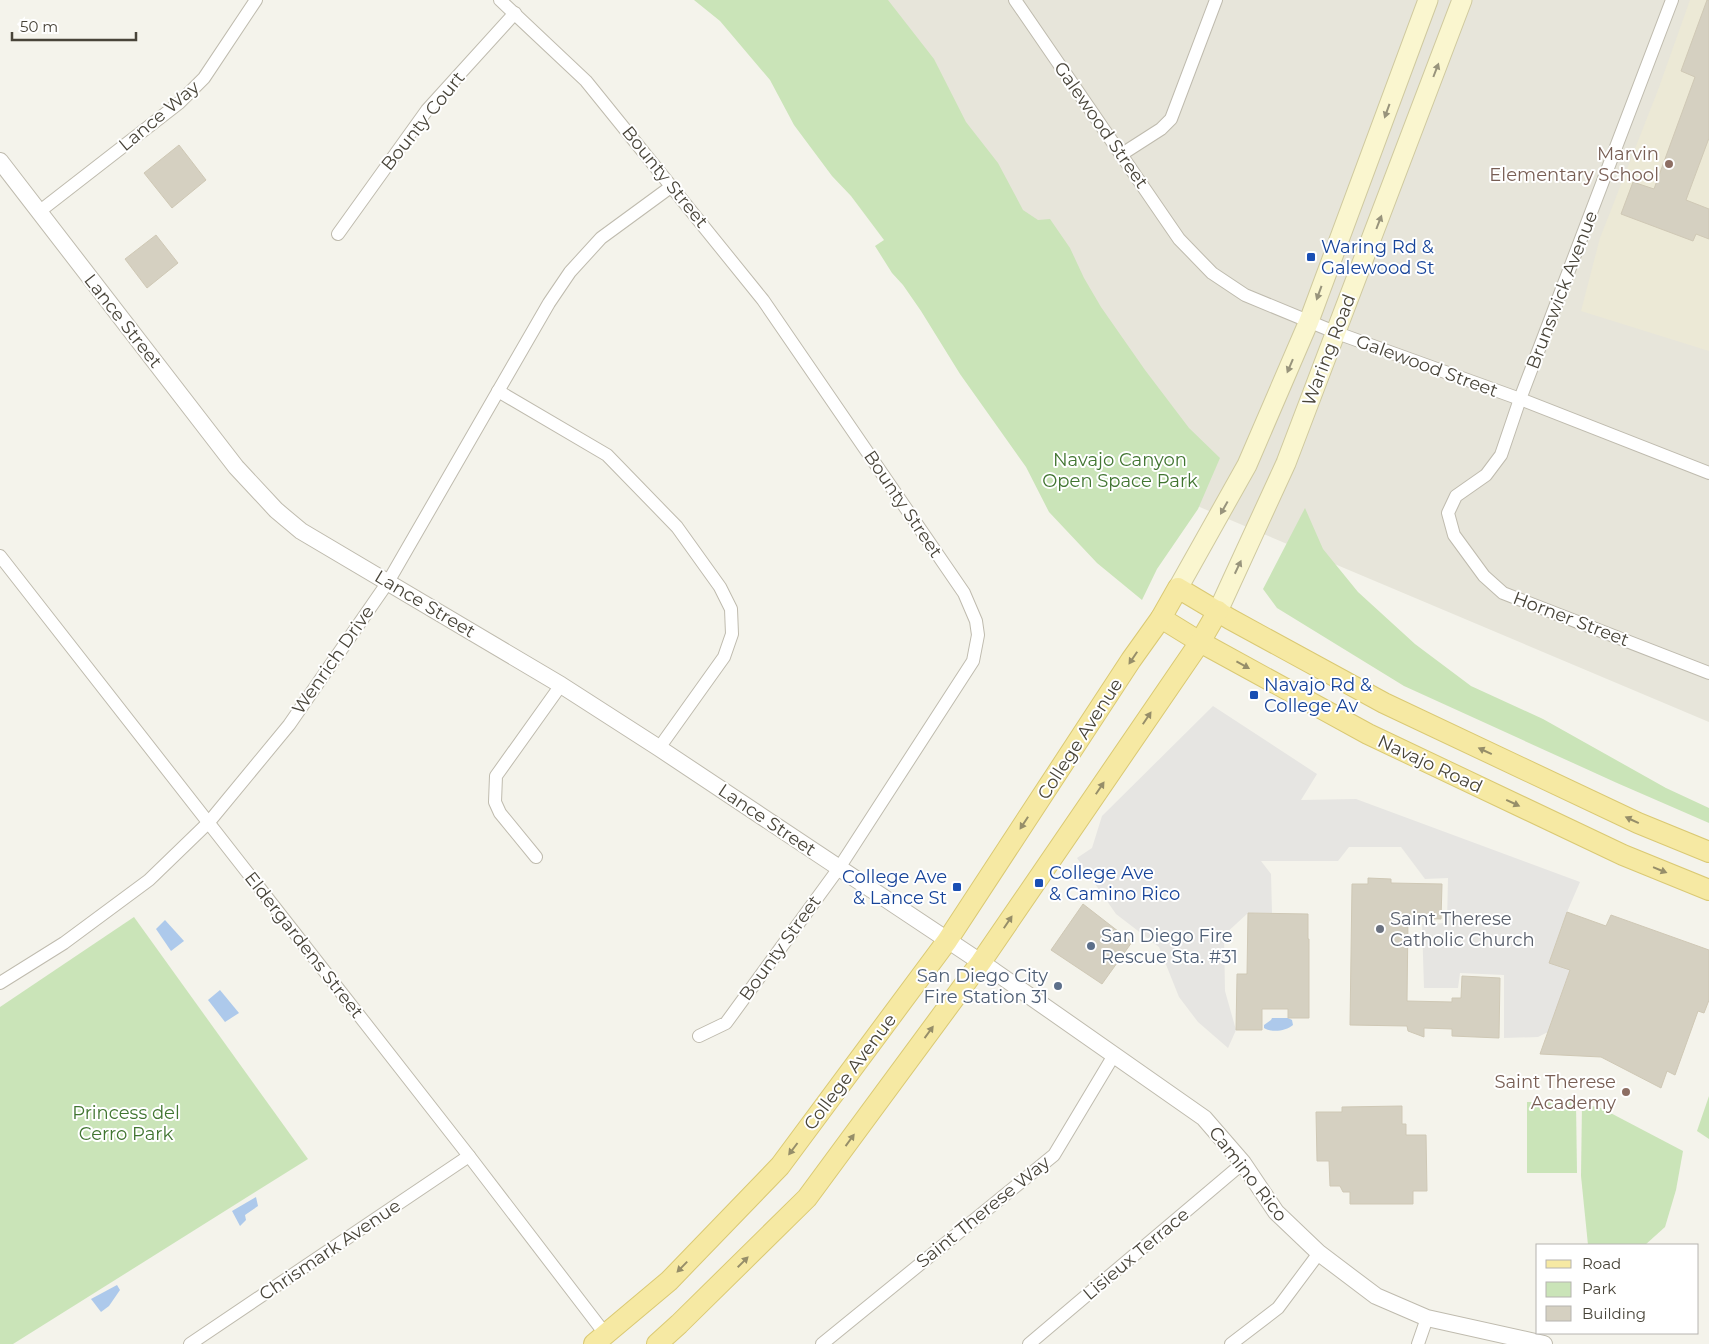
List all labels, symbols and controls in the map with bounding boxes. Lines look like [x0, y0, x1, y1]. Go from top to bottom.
scale bar [12, 10, 136, 42]
text: 50 m [20, 17, 58, 36]
street label: Galewood Street [1049, 57, 1153, 193]
one-way arrow [1432, 62, 1440, 77]
street label: Bounty Court [376, 67, 470, 175]
street label: Lance Way [114, 76, 204, 156]
one-way arrow [1383, 104, 1390, 119]
street label: Bounty Street [617, 122, 713, 232]
place label: Marvin Elementary School [1489, 143, 1659, 186]
marker: Marvin Elementary School [1663, 158, 1675, 170]
street label: Brunswick Avenue [1522, 208, 1602, 372]
one-way arrow [1375, 215, 1383, 229]
place label: Waring Rd & Galewood St [1321, 236, 1435, 279]
marker: Waring Rd & Galewood St [1305, 251, 1317, 263]
street label: Lance Street [79, 270, 167, 372]
one-way arrow [1315, 286, 1323, 300]
street label: Waring Road [1298, 291, 1360, 409]
street label: Galewood Street [1353, 330, 1501, 402]
one-way arrow [1285, 359, 1293, 373]
street label: Bounty Street [859, 446, 947, 562]
park label: Navajo Canyon Open Space Park [1042, 449, 1198, 492]
one-way arrow [1219, 501, 1228, 514]
one-way arrow [1235, 560, 1243, 574]
street label: Lance Street [371, 565, 479, 643]
street label: Horner Street [1510, 587, 1632, 651]
street label: Wenrich Drive [287, 601, 379, 719]
one-way arrow [1128, 651, 1138, 665]
one-way arrow [1237, 661, 1250, 670]
street label: College Avenue [1033, 674, 1127, 804]
place label: Navajo Rd & College Av [1264, 674, 1372, 717]
marker: Navajo Rd & College Av [1248, 689, 1260, 701]
one-way arrow [1142, 711, 1152, 725]
street label: Navajo Road [1374, 730, 1486, 798]
one-way arrow [1478, 746, 1492, 754]
street label: Lance Street [714, 779, 820, 861]
one-way arrow [1095, 781, 1104, 794]
one-way arrow [1505, 798, 1520, 807]
one-way arrow [1625, 815, 1639, 823]
one-way arrow [1020, 817, 1029, 830]
place label: College Ave & Camino Rico [1049, 862, 1180, 905]
place label: College Ave & Lance St [842, 866, 947, 909]
street label: Eldergardens Street [240, 867, 368, 1023]
one-way arrow [1653, 867, 1668, 874]
marker: College Ave & Camino Rico [1033, 877, 1045, 889]
marker: College Ave & Lance St [951, 881, 963, 893]
street label: Bounty Street [734, 891, 826, 1005]
place label: Saint Therese Catholic Church [1390, 908, 1535, 951]
one-way arrow [1003, 915, 1013, 929]
marker: Saint Therese Catholic Church [1374, 923, 1386, 935]
place label: San Diego Fire Rescue Sta. #31 [1101, 925, 1238, 968]
marker: San Diego Fire Rescue Sta. #31 [1085, 940, 1097, 952]
place label: San Diego City Fire Station 31 [917, 965, 1048, 1008]
marker: San Diego City Fire Station 31 [1052, 980, 1064, 992]
street label: College Avenue [799, 1009, 901, 1135]
one-way arrow [924, 1025, 934, 1039]
place label: Saint Therese Academy [1494, 1071, 1616, 1114]
marker: Saint Therese Academy [1620, 1086, 1632, 1098]
park label: Princess del Cerro Park [72, 1102, 180, 1145]
street label: Camino Rico [1204, 1122, 1292, 1226]
one-way arrow [845, 1133, 855, 1147]
one-way arrow [788, 1142, 798, 1156]
street label: Saint Therese Way [912, 1151, 1054, 1273]
street label: Chrismark Avenue [255, 1194, 405, 1305]
street label: Lisieux Terrace [1079, 1203, 1194, 1305]
legend [1536, 1244, 1699, 1334]
text: Road [1582, 1254, 1621, 1273]
one-way arrow [736, 1256, 748, 1268]
one-way arrow [676, 1261, 688, 1273]
text: Park [1582, 1279, 1616, 1298]
text: Building [1582, 1304, 1646, 1323]

